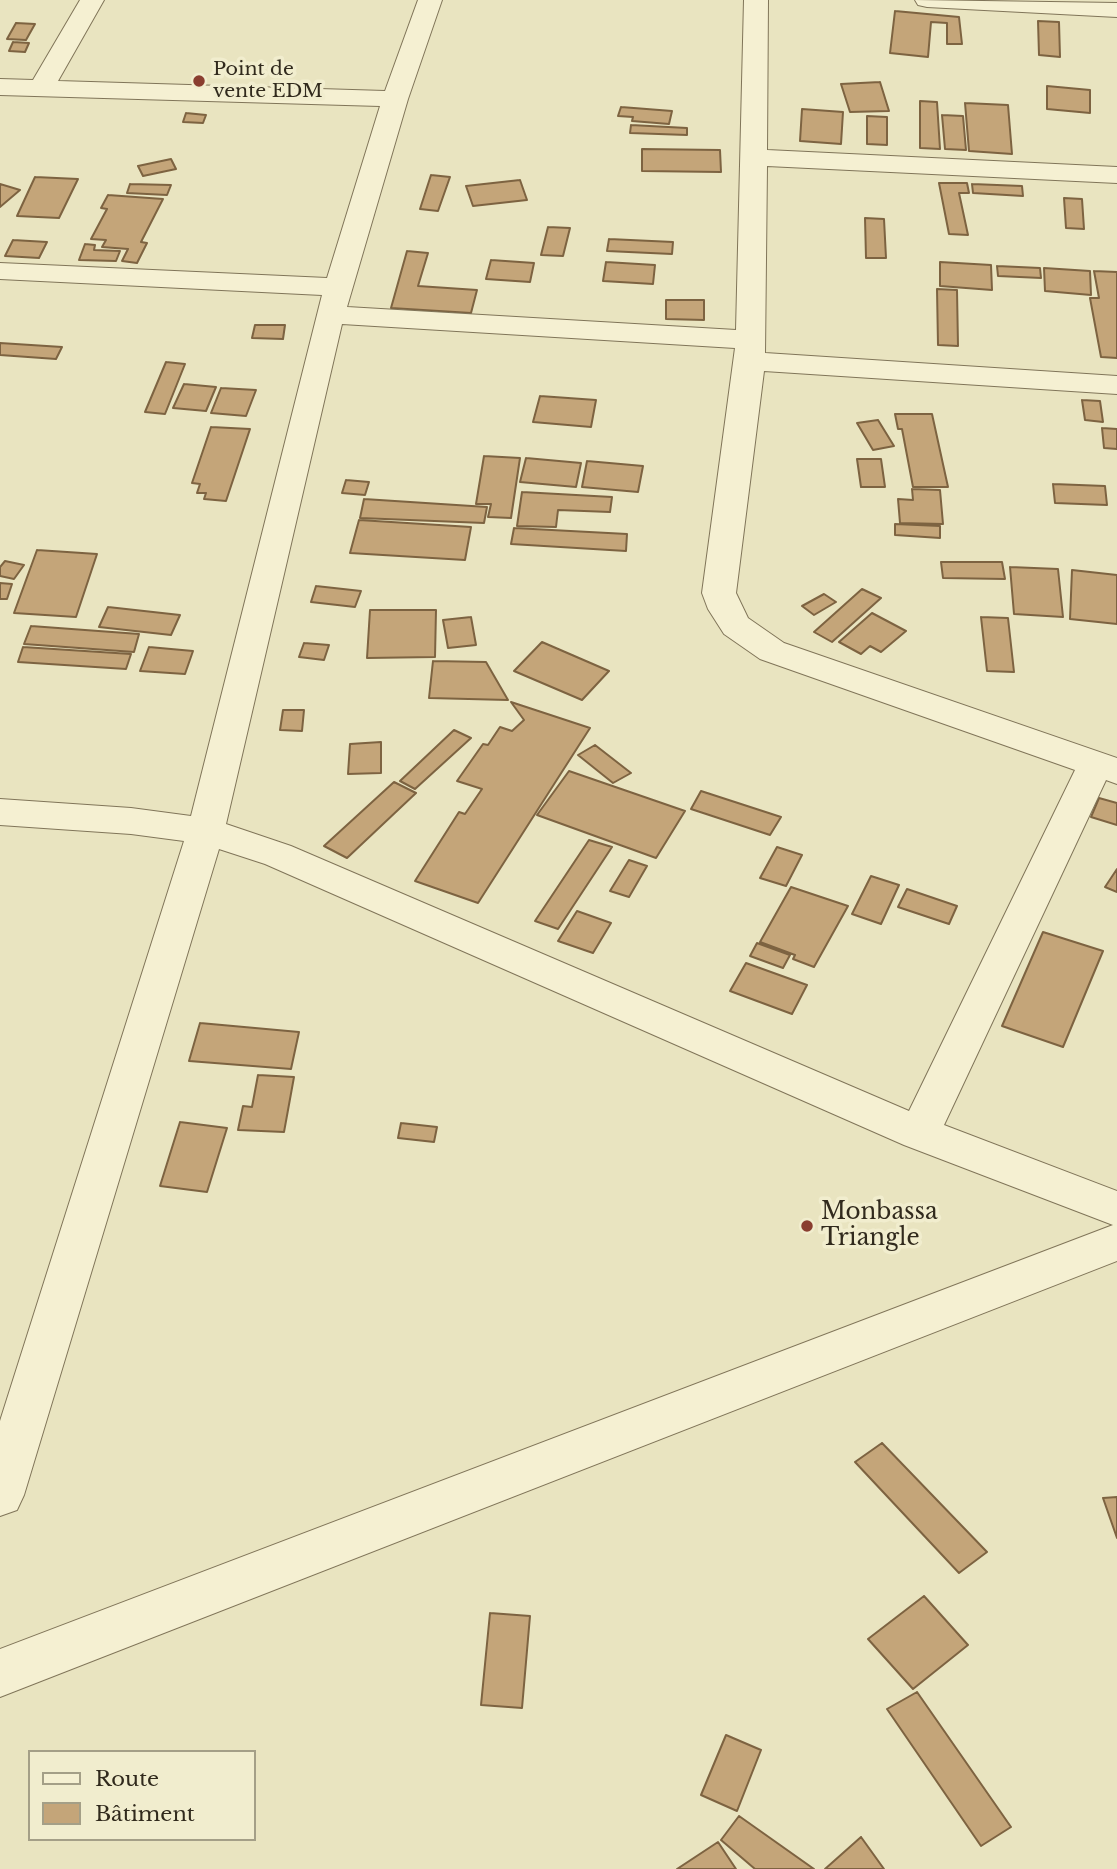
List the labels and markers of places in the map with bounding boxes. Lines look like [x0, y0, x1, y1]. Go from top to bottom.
place label: Point de vente EDM [213, 59, 323, 103]
marker: Point de vente EDM [191, 73, 207, 89]
place label: Monbassa Triangle [821, 1199, 938, 1253]
marker: Monbassa Triangle [799, 1218, 815, 1234]

